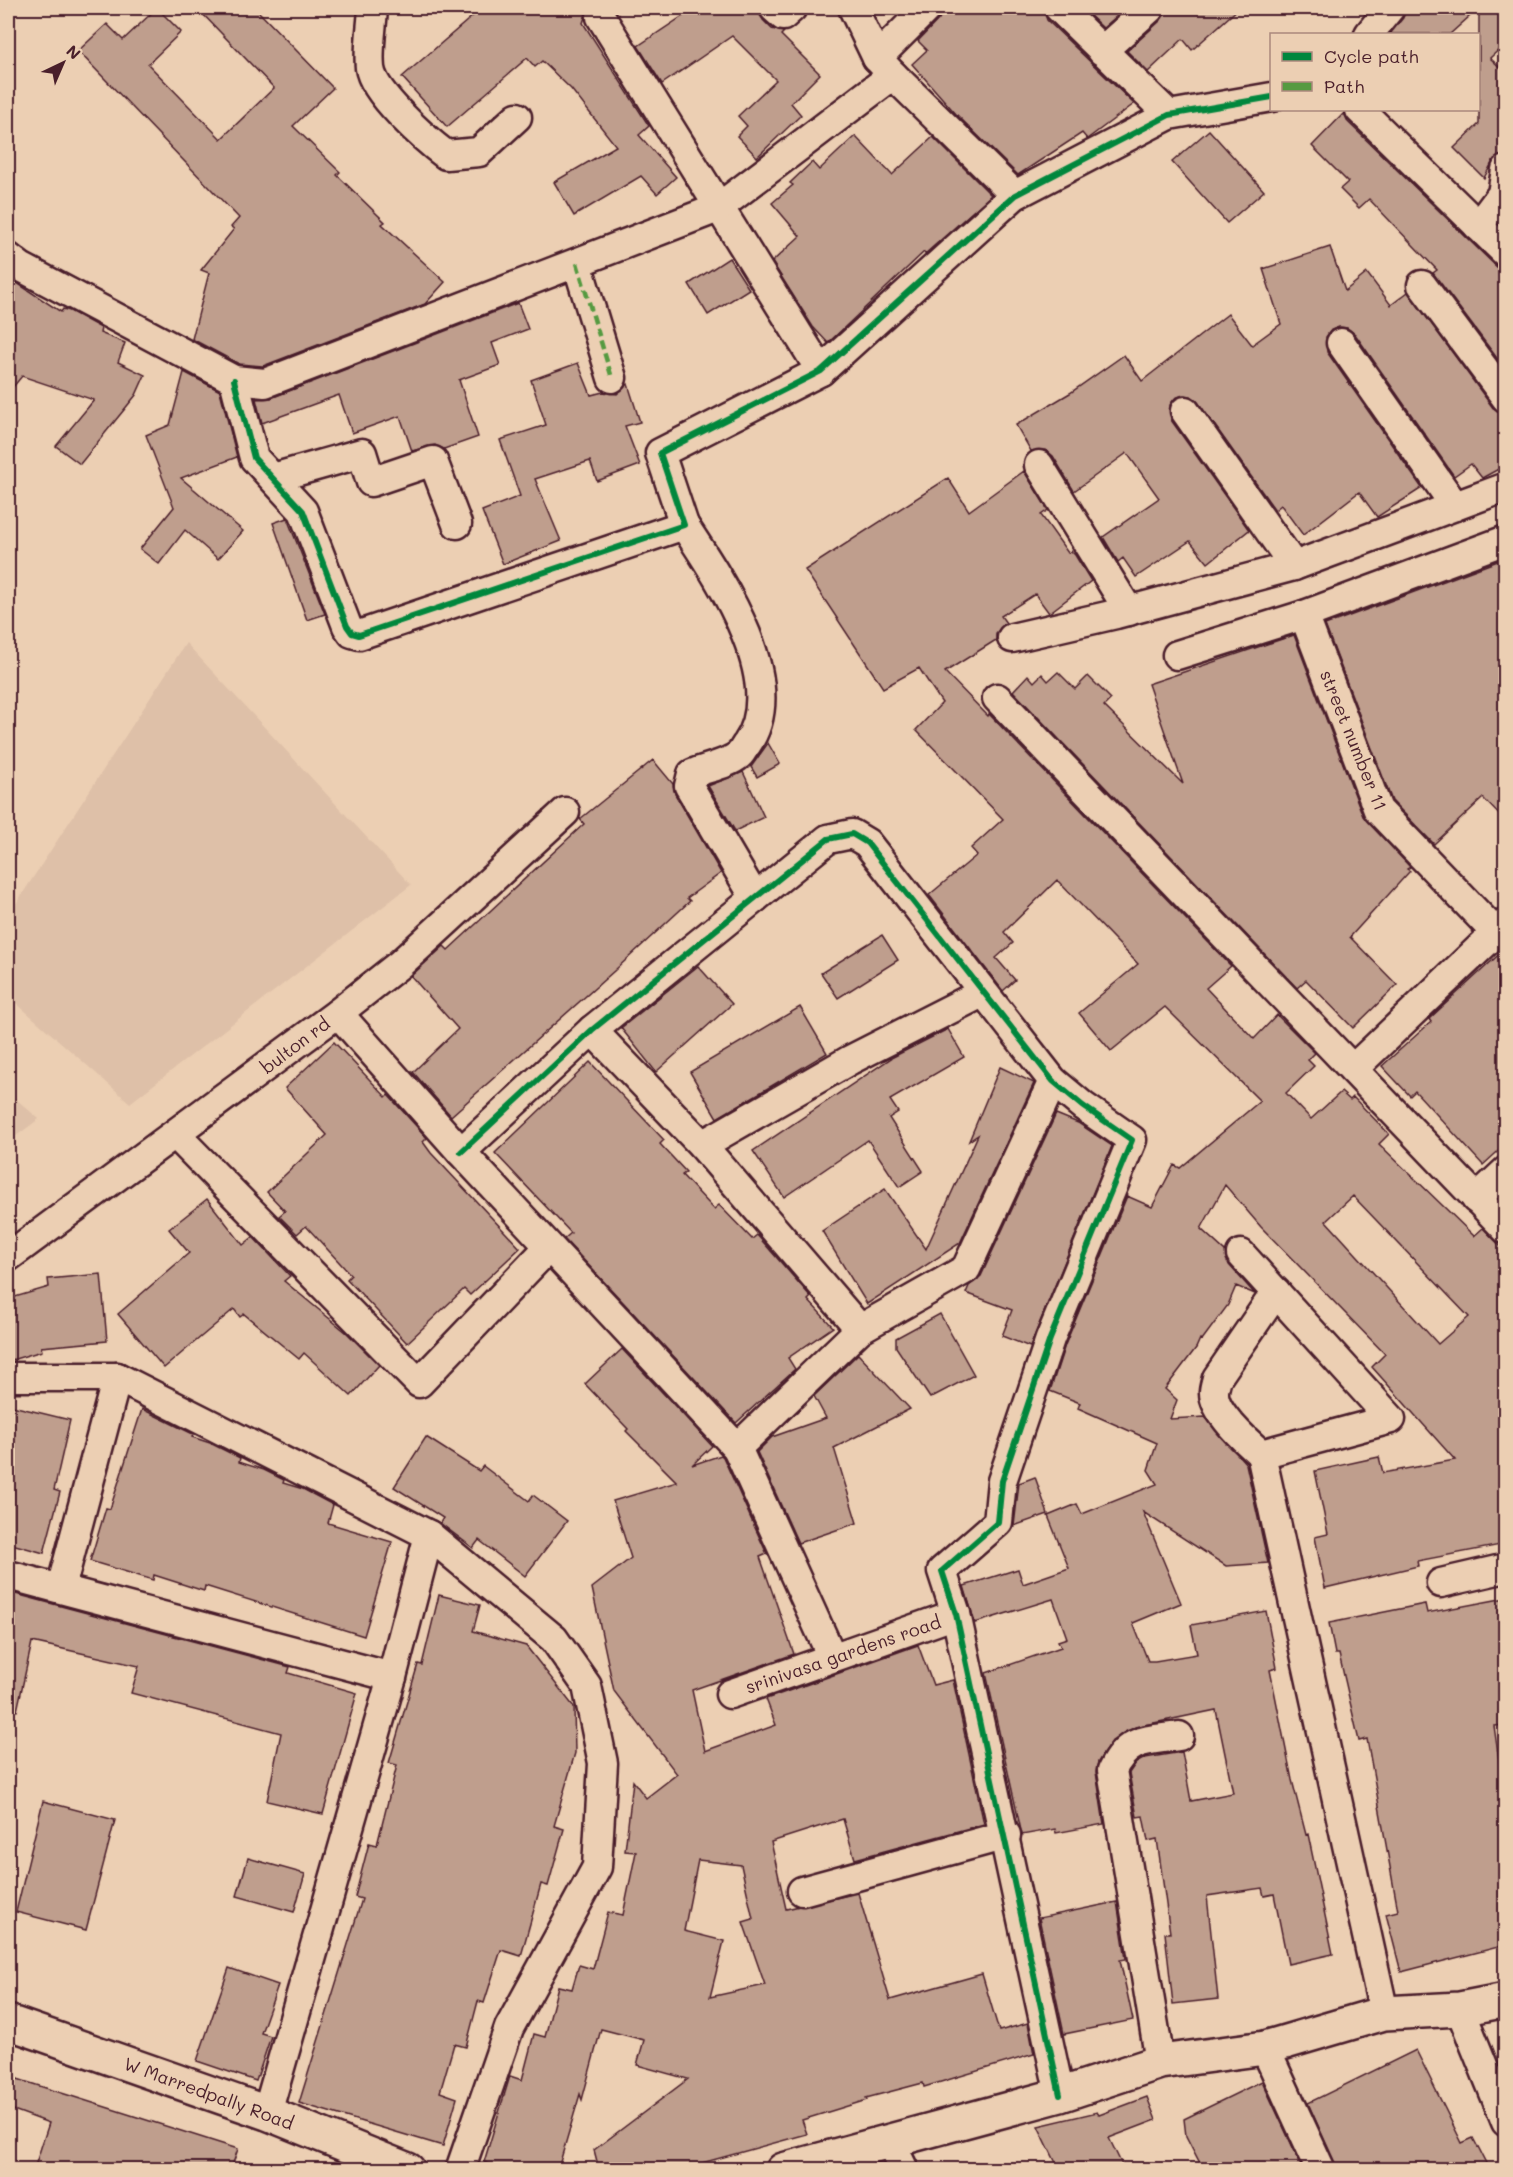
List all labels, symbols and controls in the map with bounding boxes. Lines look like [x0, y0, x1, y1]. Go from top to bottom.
north arrow [33, 33, 93, 93]
legend [1270, 33, 1480, 111]
text: N [62, 40, 85, 64]
text: Cycle path [1324, 44, 1419, 68]
text: Path [1324, 74, 1364, 98]
street label: street number 11 [1315, 666, 1393, 814]
street label: bulton rd [256, 1011, 334, 1079]
street label: srinivasa gardens road [742, 1609, 944, 1699]
street label: W Marredpally Road [121, 2051, 297, 2135]

